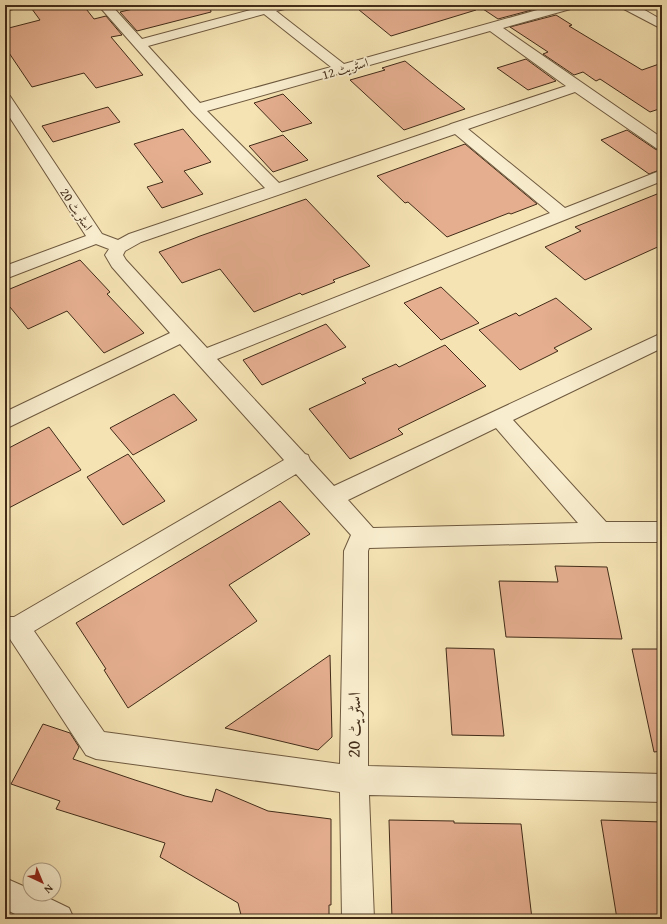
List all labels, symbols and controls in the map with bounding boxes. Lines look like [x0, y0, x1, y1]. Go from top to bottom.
street label: اسٹریٹ 12 [320, 53, 371, 84]
street label: اسٹریٹ 20 [56, 184, 98, 235]
street label: اسٹریٹ 20 [339, 692, 368, 758]
north arrow [22, 862, 62, 902]
text: N [40, 881, 57, 898]

